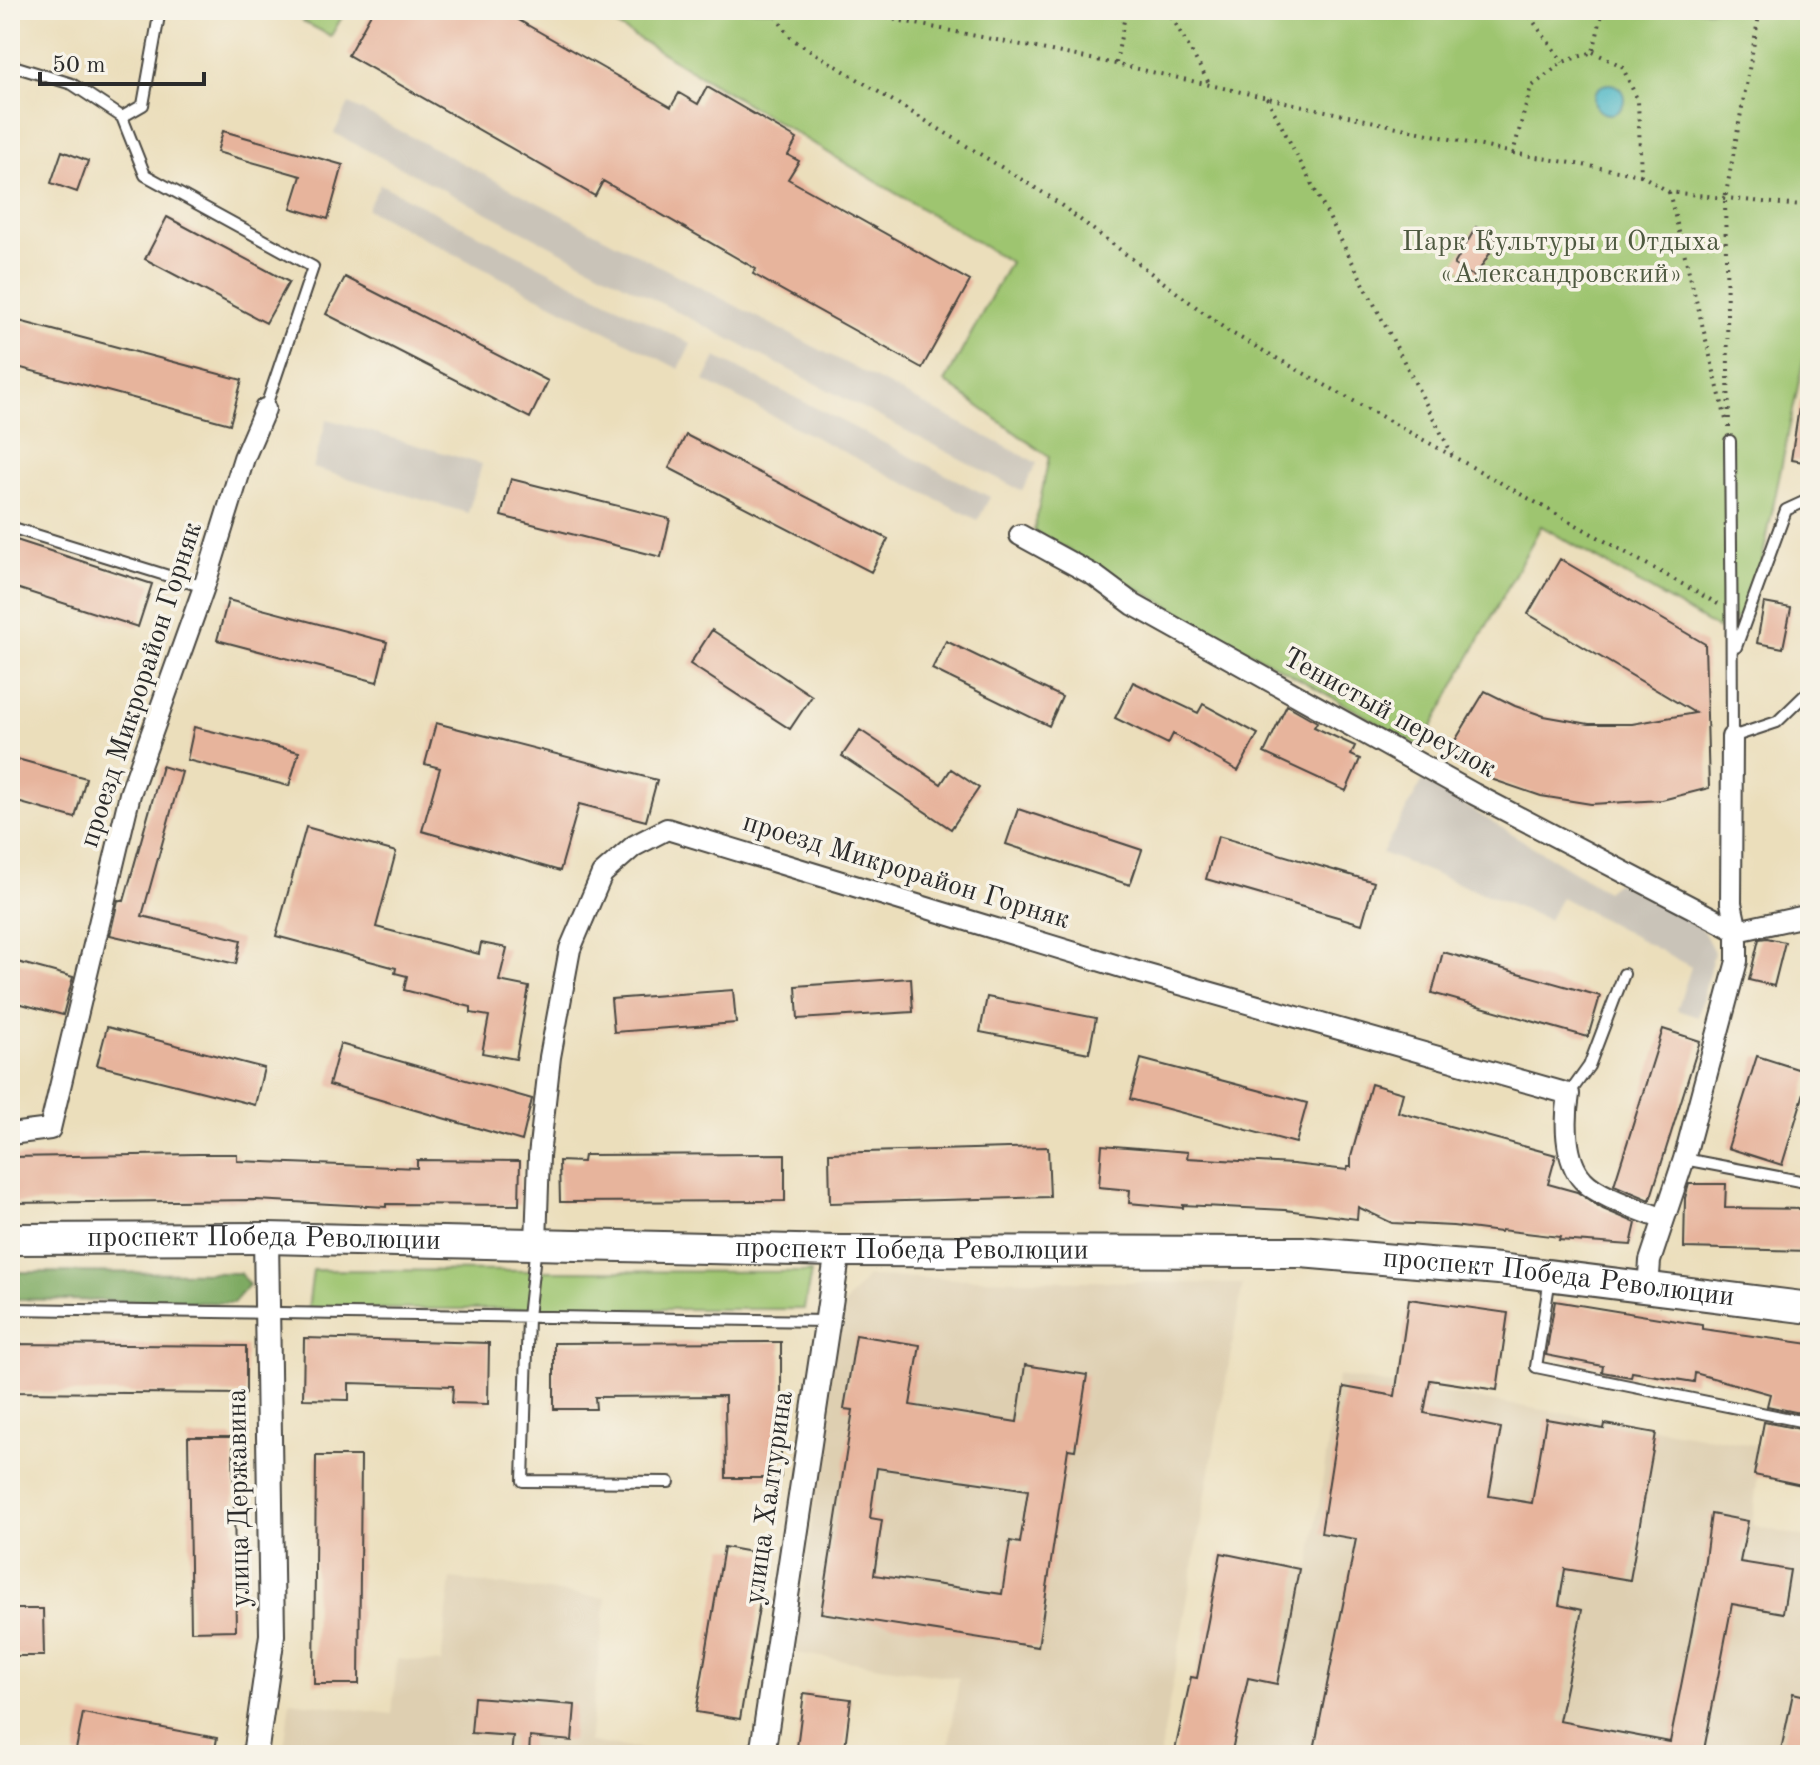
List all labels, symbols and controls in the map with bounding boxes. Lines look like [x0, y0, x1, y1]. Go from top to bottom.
scale bar [40, 36, 204, 86]
text: 50 m [52, 54, 106, 78]
park label: Парк Культуры и Отдыха «Александровский» [1402, 229, 1720, 289]
street label: проезд Микрорайон Горняк [76, 519, 208, 851]
street label: Тенистый переулок [1278, 644, 1500, 784]
street label: проезд Микрорайон Горняк [739, 809, 1073, 935]
street label: проспект Победа Революции [87, 1224, 441, 1256]
street label: проспект Победа Революции [735, 1235, 1089, 1266]
street label: проспект Победа Революции [1382, 1245, 1736, 1312]
street label: улица Державина [224, 1388, 256, 1608]
street label: улица Халтурина [741, 1389, 799, 1607]

